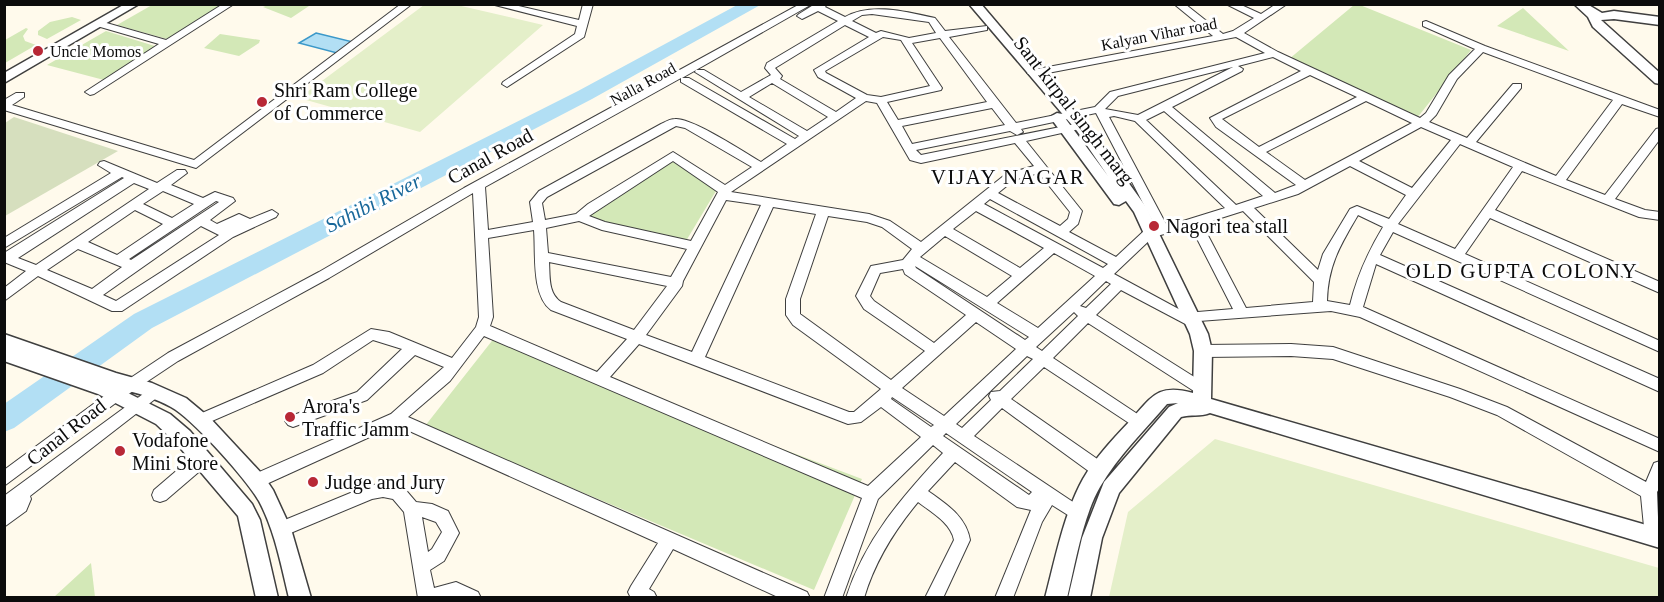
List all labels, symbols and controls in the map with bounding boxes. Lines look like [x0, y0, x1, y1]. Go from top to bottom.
street label: Kalyan Vihar road [1100, 14, 1219, 55]
street label: Sant kirpal singh marg [1009, 32, 1138, 189]
place label: Uncle Momos [50, 43, 141, 60]
marker: Uncle Momos [31, 44, 45, 58]
street label: Nalla Road [607, 59, 679, 109]
place label: Shri Ram College of Commerce [274, 79, 417, 124]
marker: Shri Ram College of Commerce [255, 95, 269, 109]
street label: Canal Road [444, 124, 536, 188]
district label: VIJAY NAGAR [931, 165, 1085, 189]
water label: Sahibi River [321, 168, 426, 237]
place label: Nagori tea stall [1166, 215, 1289, 238]
marker: Nagori tea stall [1147, 219, 1161, 233]
district label: OLD GUPTA COLONY [1406, 259, 1638, 283]
street label: Canal Road [22, 394, 110, 470]
place label: Arora's Traffic Jamm [302, 395, 410, 440]
marker: Arora's Traffic Jamm [283, 410, 297, 424]
place label: Vodafone Mini Store [132, 429, 218, 474]
marker: Vodafone Mini Store [113, 444, 127, 458]
place label: Judge and Jury [325, 471, 445, 494]
marker: Judge and Jury [306, 475, 320, 489]

